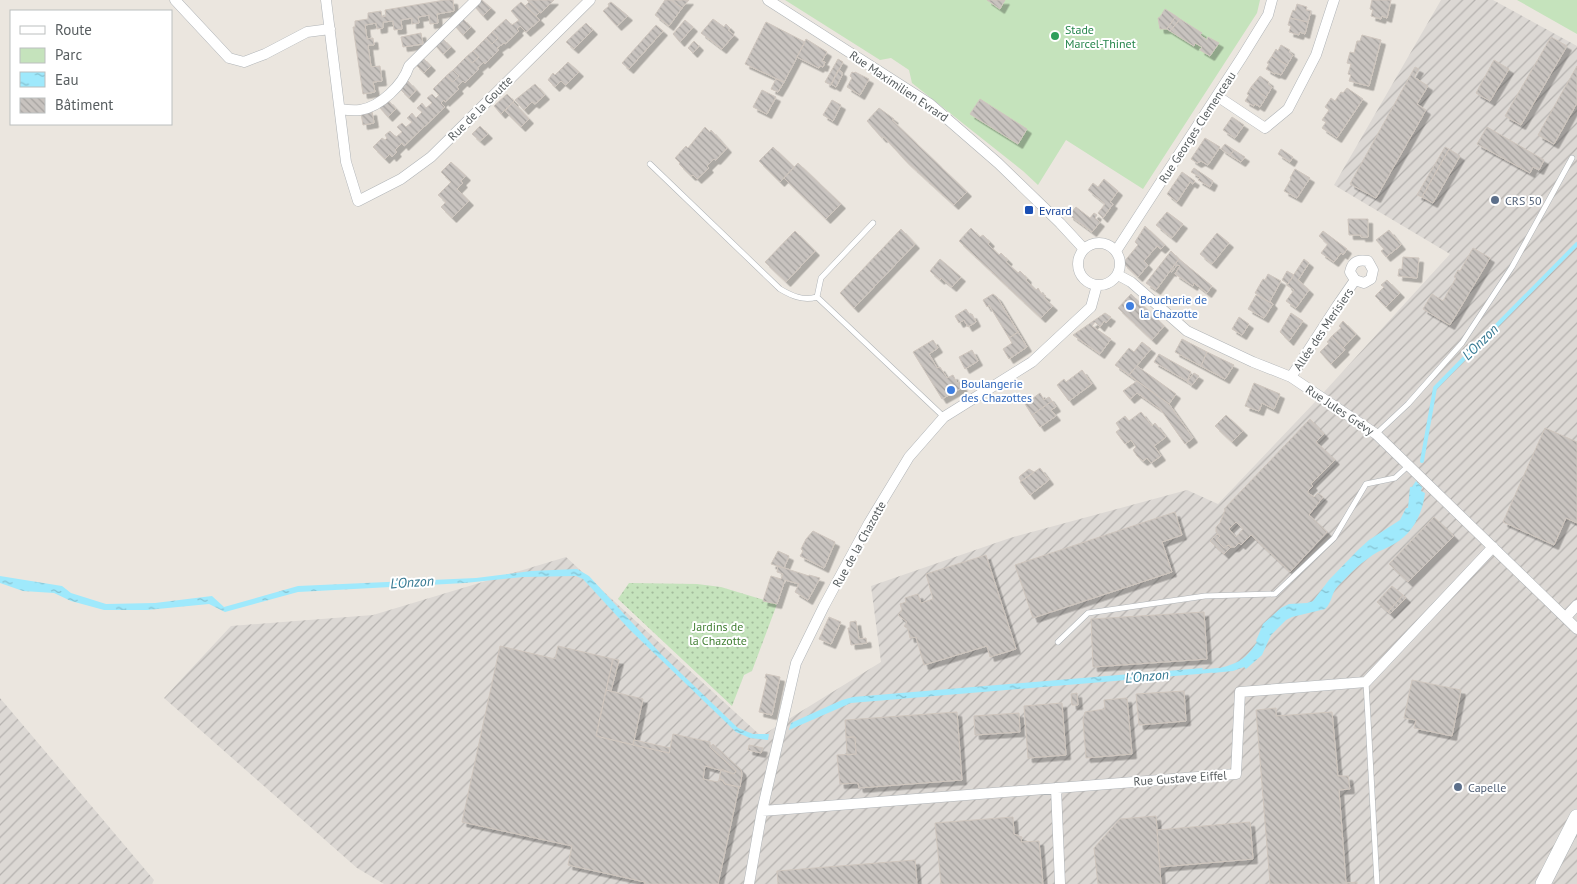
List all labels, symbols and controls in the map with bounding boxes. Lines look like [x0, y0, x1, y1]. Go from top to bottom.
legend [10, 10, 172, 125]
text: Route [55, 20, 92, 39]
place label: Stade Marcel-Thinet [1065, 22, 1136, 51]
marker: Stade Marcel-Thinet [1049, 30, 1061, 42]
text: Parc [55, 45, 82, 64]
street label: Rue Maximilien Evrard [847, 47, 951, 125]
street label: Rue Georges Clemenceau [1155, 68, 1239, 186]
text: Eau [55, 70, 79, 89]
street label: Rue de la Goutte [444, 72, 516, 144]
text: Bâtiment [55, 95, 113, 114]
place label: CRS 50 [1505, 193, 1542, 208]
marker: CRS 50 [1489, 194, 1501, 206]
place label: Evrard [1039, 203, 1072, 218]
marker: Evrard [1023, 204, 1035, 216]
street label: Allée des Merisiers [1290, 285, 1356, 373]
place label: Boucherie de la Chazotte [1140, 292, 1207, 321]
marker: Boucherie de la Chazotte [1124, 300, 1136, 312]
water label: L'Onzon [1458, 320, 1502, 364]
place label: Boulangerie des Chazottes [961, 376, 1032, 405]
street label: Rue Jules Grévy [1303, 382, 1377, 439]
marker: Boulangerie des Chazottes [945, 384, 957, 396]
street label: Rue de la Chazotte [829, 498, 889, 590]
water label: L'Onzon [389, 571, 435, 593]
park label: Jardins de la Chazotte [689, 619, 747, 648]
water label: L'Onzon [1124, 665, 1170, 687]
street label: Rue Gustave Eiffel [1133, 767, 1228, 789]
place label: Capelle [1468, 780, 1506, 795]
marker: Capelle [1452, 781, 1464, 793]

